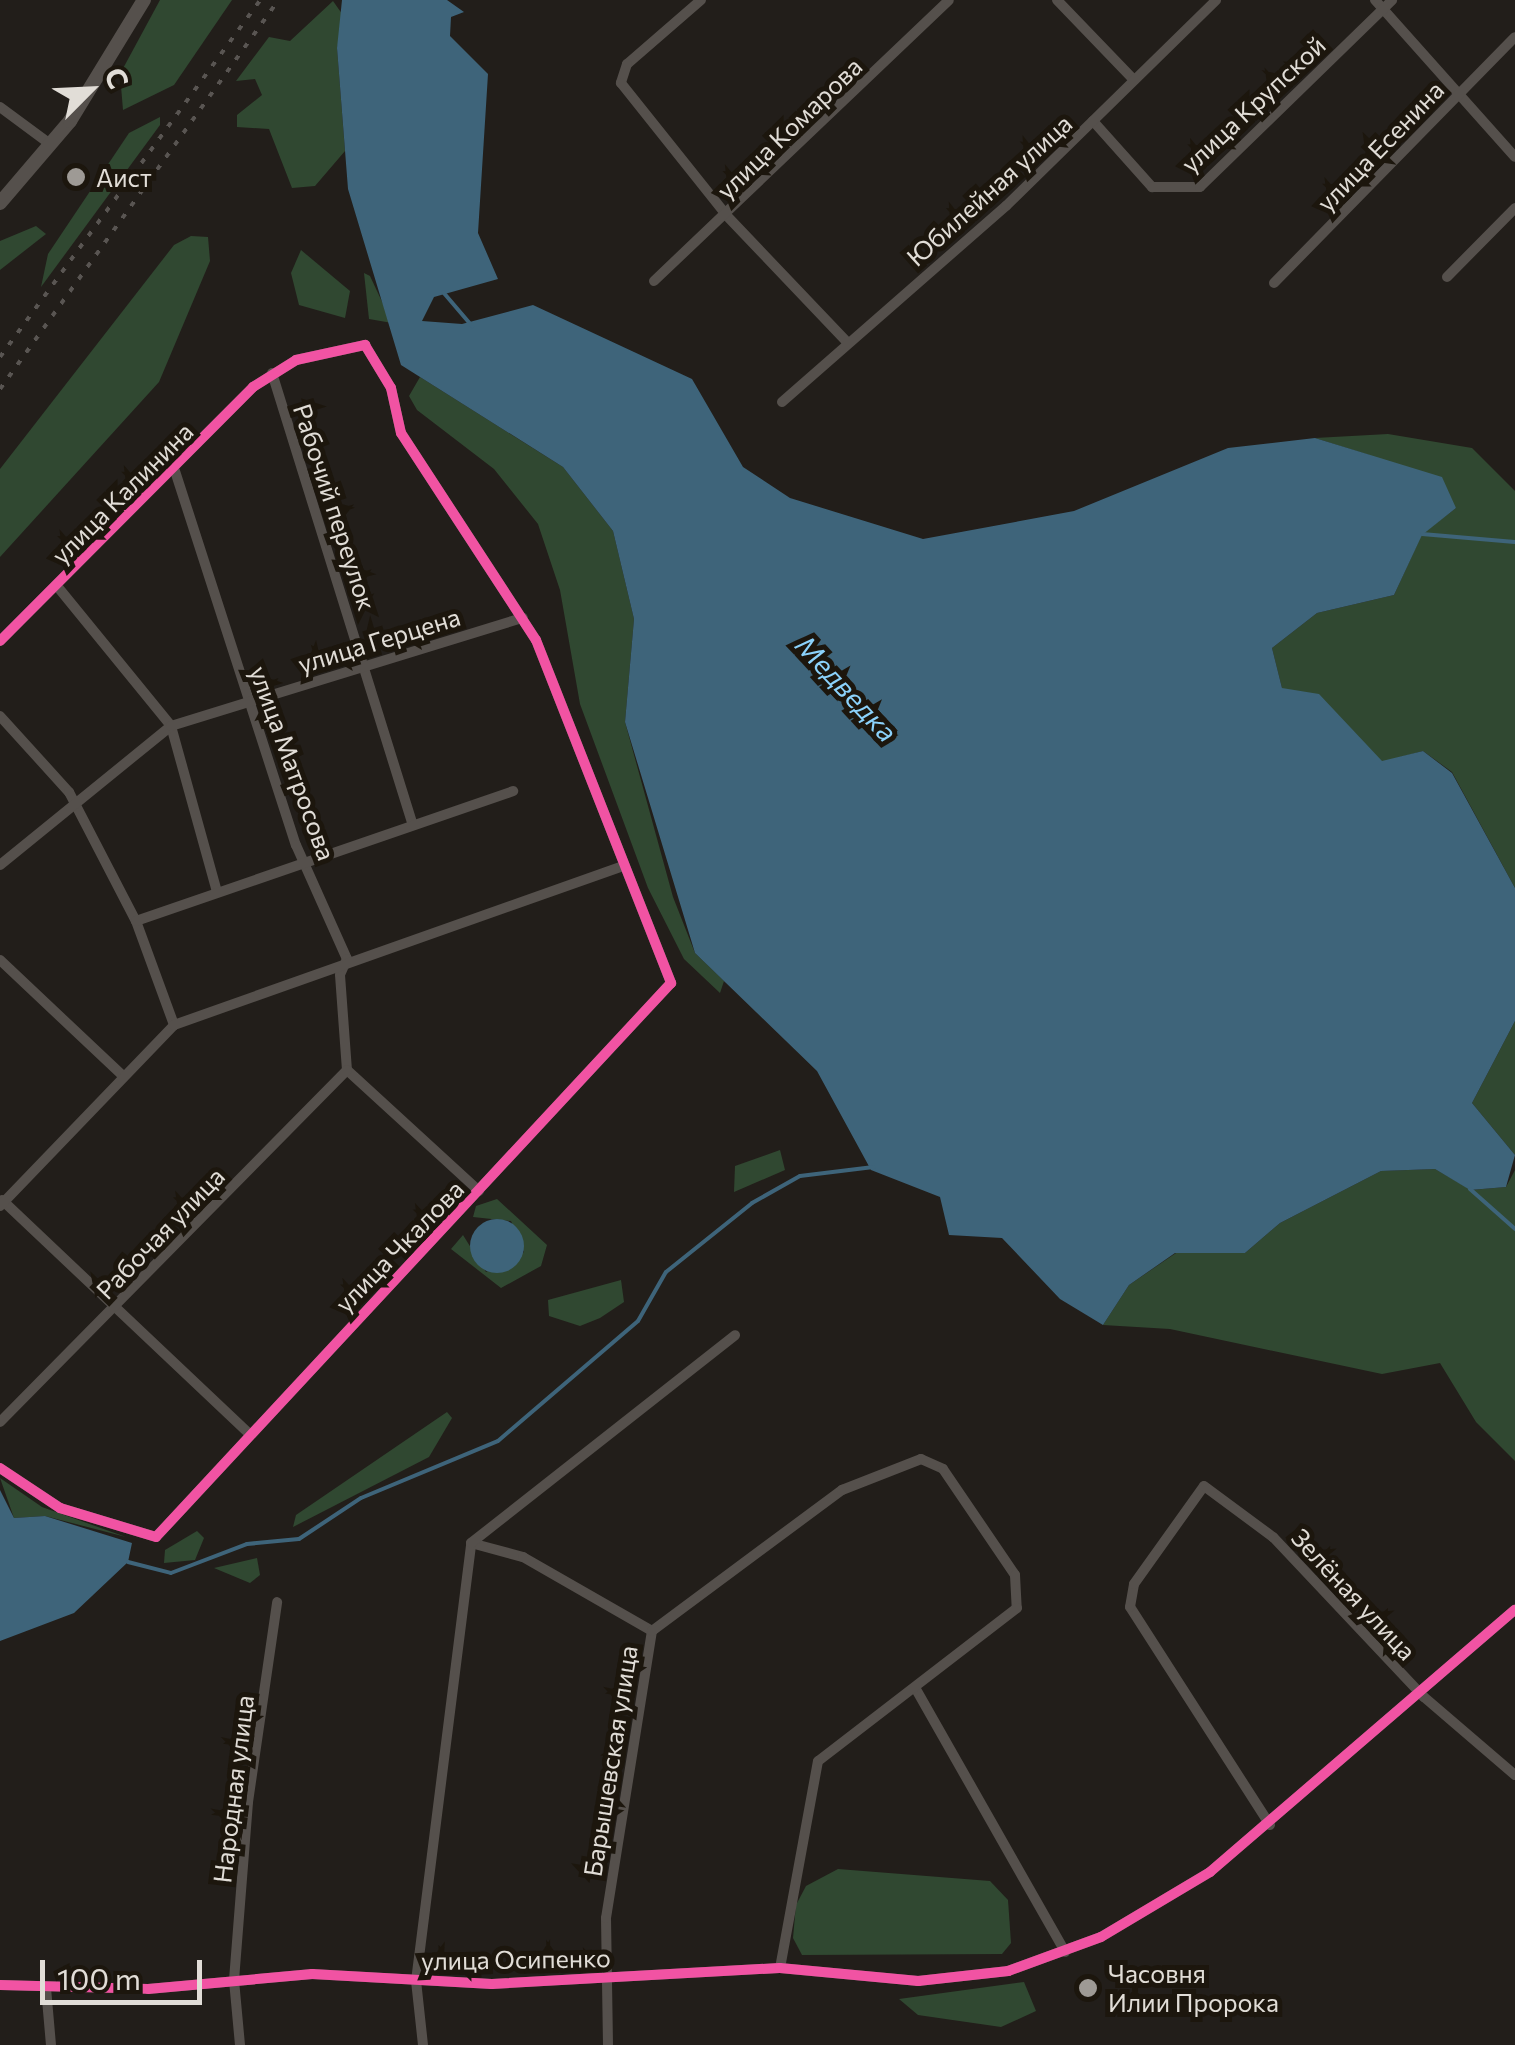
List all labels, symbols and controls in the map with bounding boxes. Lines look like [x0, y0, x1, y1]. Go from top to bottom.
street label: улица Крупской [1175, 30, 1331, 178]
north arrow [40, 40, 140, 140]
street label: улица Комарова [710, 51, 868, 205]
text: С [98, 62, 137, 93]
street label: улица Есенина [1310, 75, 1450, 217]
street label: Юбилейная улица [900, 108, 1078, 272]
place label: Аист [96, 162, 152, 192]
marker: Аист [65, 166, 87, 188]
street label: Рабочий переулок [287, 400, 383, 614]
street label: улица Калинина [45, 416, 199, 570]
street label: улица Герцена [294, 601, 464, 679]
water label: Медведка [789, 628, 905, 748]
street label: улица Матросова [244, 662, 342, 864]
street label: Рабочая улица [90, 1161, 230, 1305]
street label: улица Чкалова [328, 1174, 470, 1318]
street label: Зелёная улица [1286, 1522, 1422, 1666]
street label: Барышевская улица [577, 1643, 643, 1879]
street label: Народная улица [207, 1693, 259, 1885]
scale bar [45, 1940, 208, 2002]
street label: улица Осипенко [421, 1942, 611, 1976]
text: 100 m [57, 1959, 141, 1996]
place label: Часовня Илии Пророка [1108, 1959, 1279, 2018]
marker: Часовня Илии Пророка [1077, 1977, 1099, 1999]

